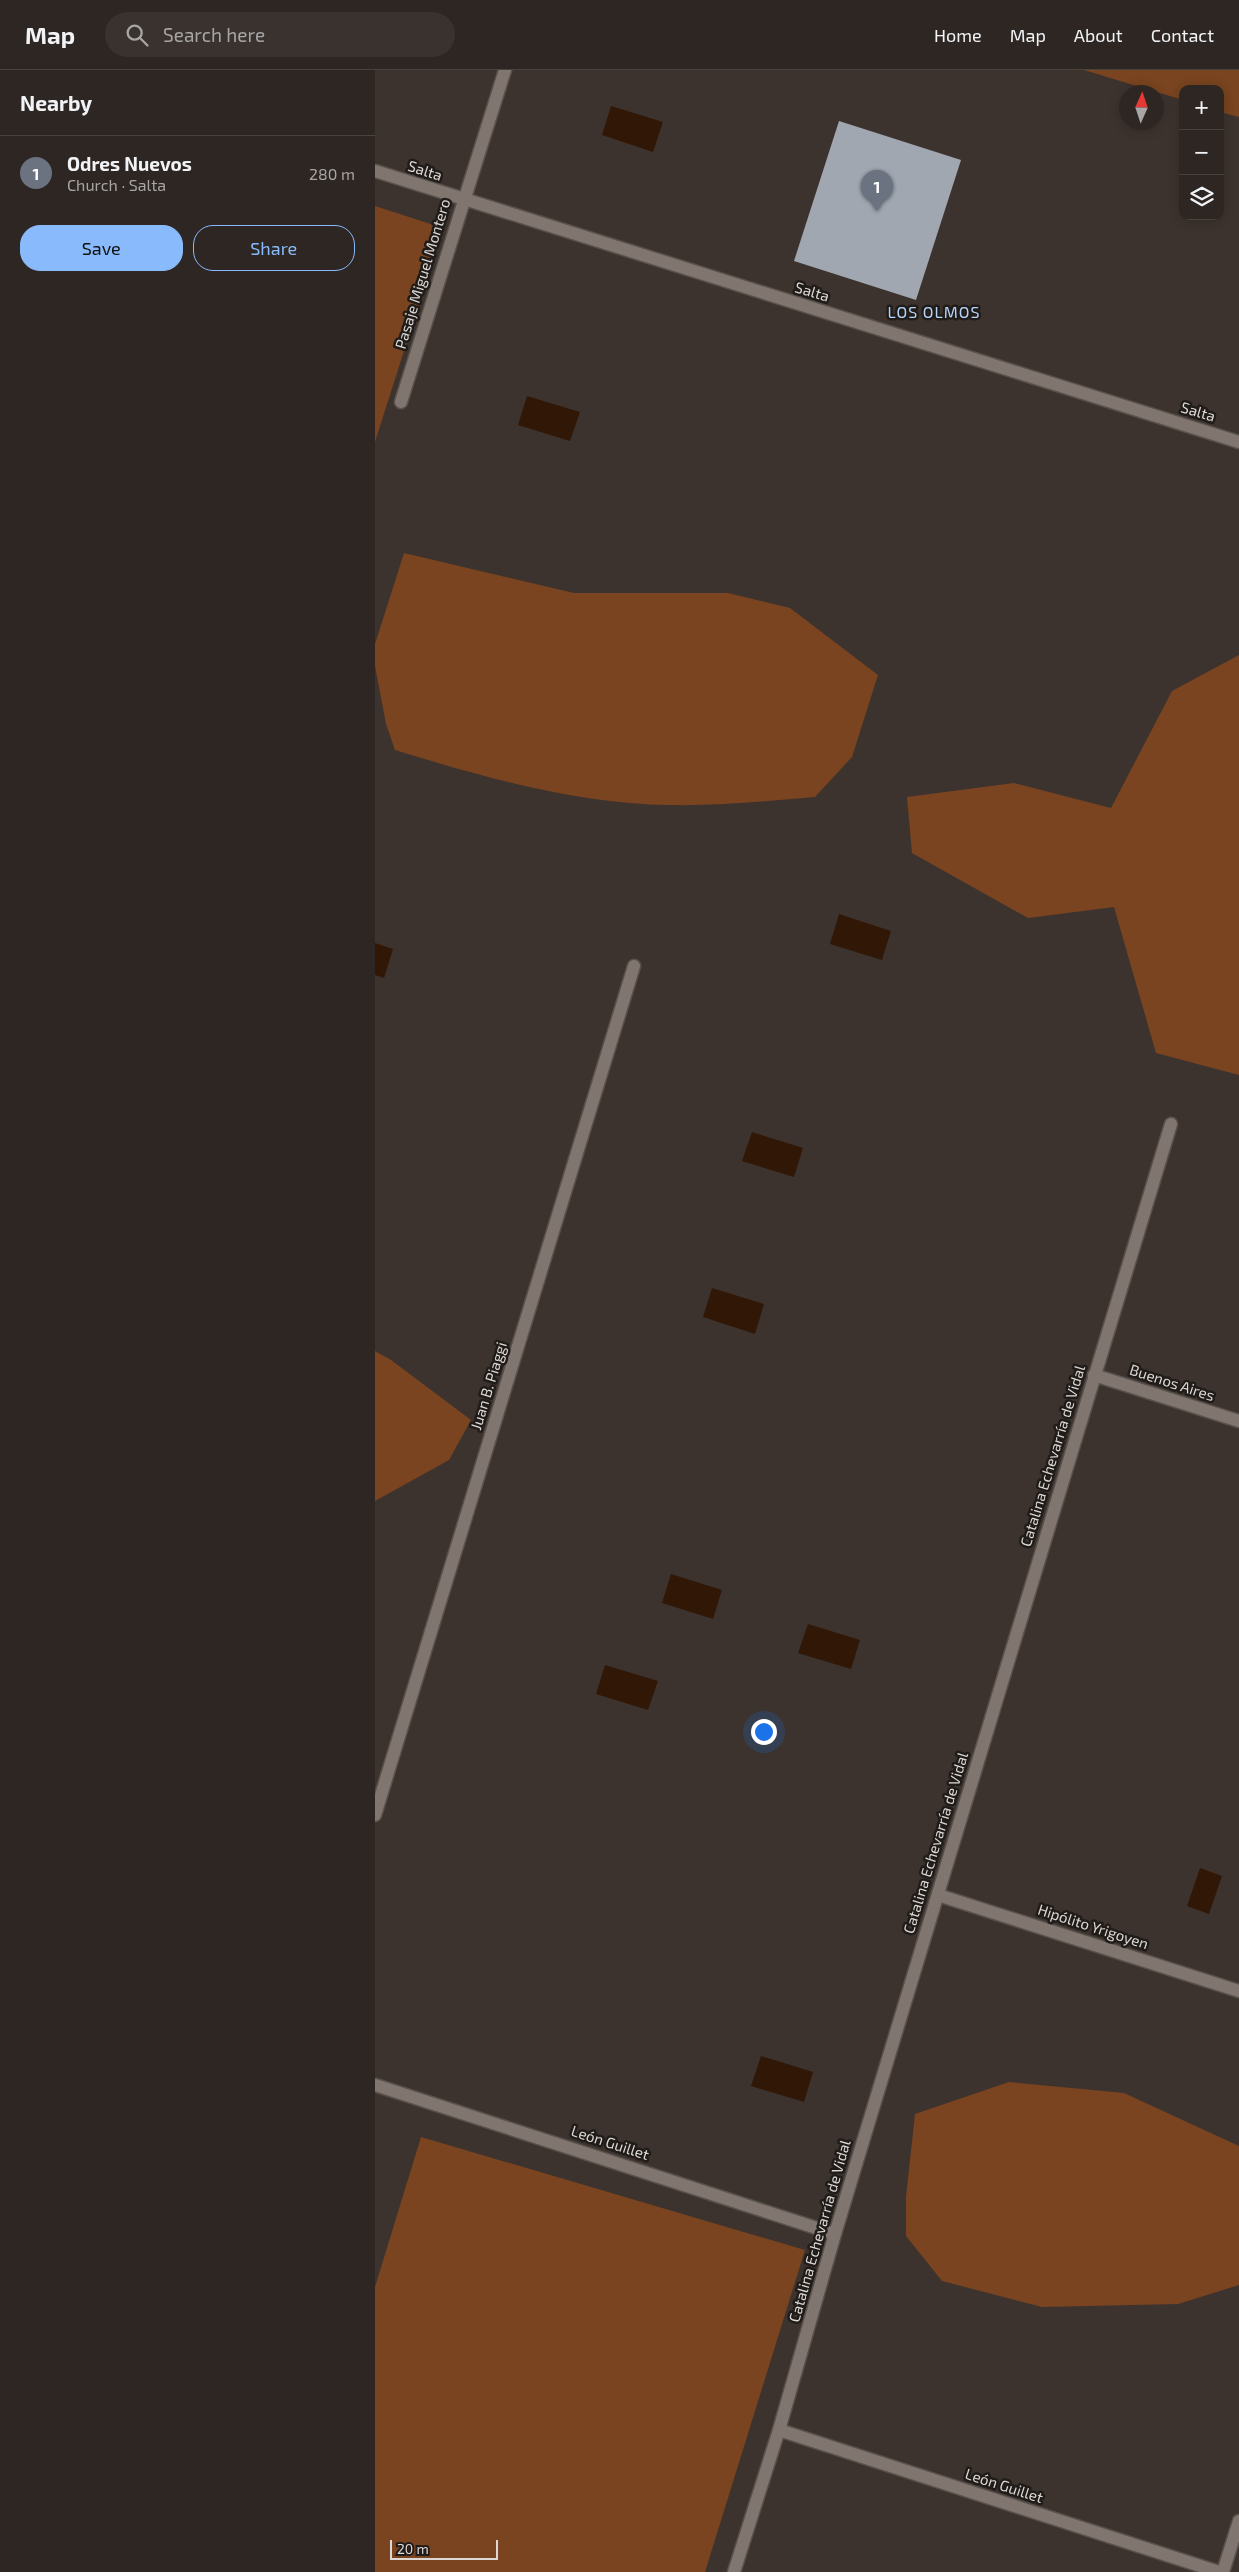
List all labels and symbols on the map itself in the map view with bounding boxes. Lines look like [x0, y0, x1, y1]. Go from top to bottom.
north arrow [1119, 85, 1164, 130]
street label: Salta [406, 156, 445, 184]
pin: 1 [861, 170, 893, 211]
street label: Pasaje Miguel Montero [391, 197, 454, 351]
street label: Salta [793, 277, 832, 305]
district label: LOS OLMOS [888, 302, 980, 321]
street label: Salta [1179, 397, 1218, 425]
street label: Juan B. Piaggi [466, 1339, 510, 1432]
street label: Buenos Aires [1128, 1360, 1217, 1404]
street label: Catalina Echevarría de Vidal [1016, 1362, 1088, 1549]
your location [751, 1719, 777, 1745]
street label: Catalina Echevarría de Vidal [899, 1749, 971, 1936]
street label: Hipólito Yrigoyen [1036, 1900, 1151, 1952]
street label: León Guillet [569, 2121, 652, 2163]
street label: Catalina Echevarría de Vidal [784, 2137, 854, 2324]
street label: León Guillet [963, 2464, 1046, 2506]
scale bar [390, 2537, 497, 2560]

